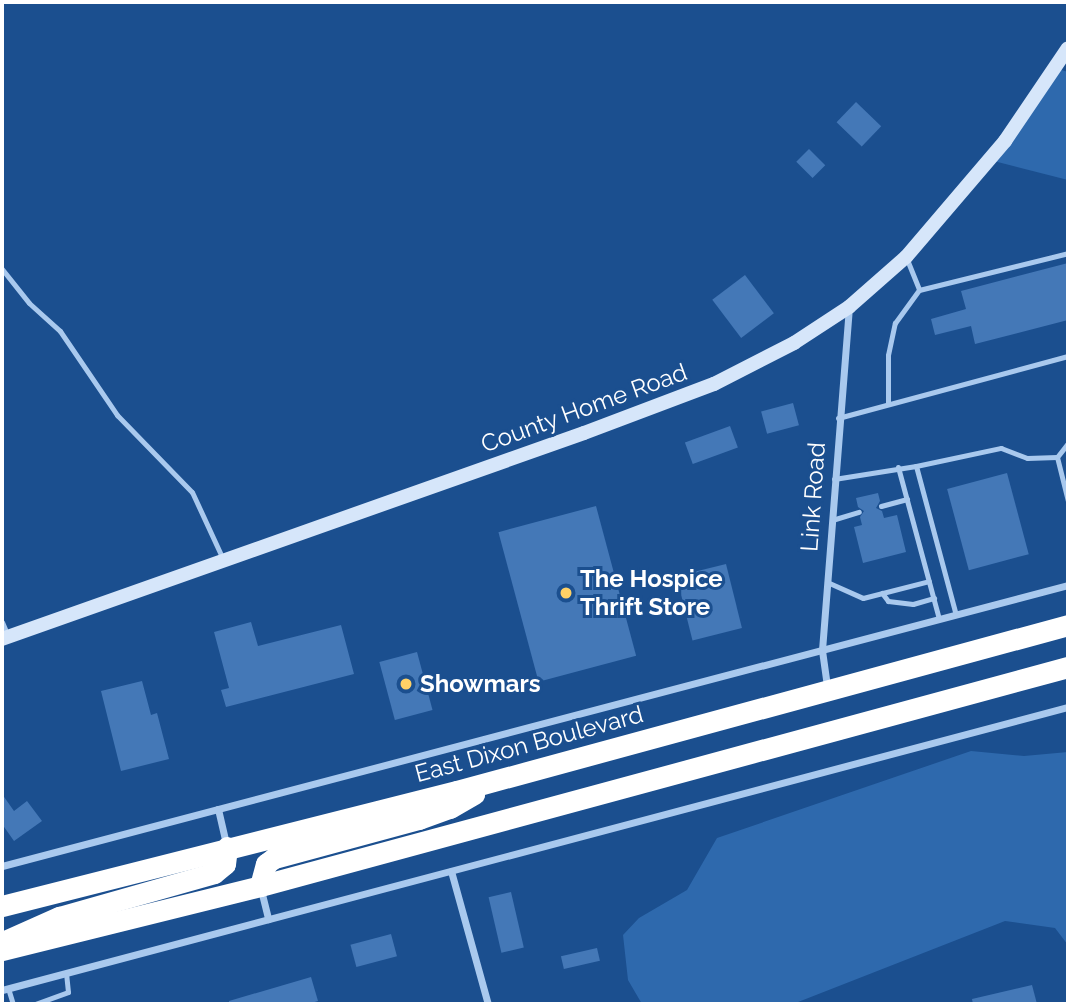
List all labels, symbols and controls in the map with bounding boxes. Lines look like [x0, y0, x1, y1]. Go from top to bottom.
street label: County Home Road [477, 357, 691, 459]
street label: Link Road [795, 441, 831, 553]
place label: The Hospice Thrift Store [580, 565, 723, 621]
marker: The Hospice Thrift Store [558, 585, 574, 601]
place label: Showmars [420, 670, 541, 698]
marker: Showmars [398, 676, 414, 692]
street label: East Dixon Boulevard [412, 700, 646, 788]

